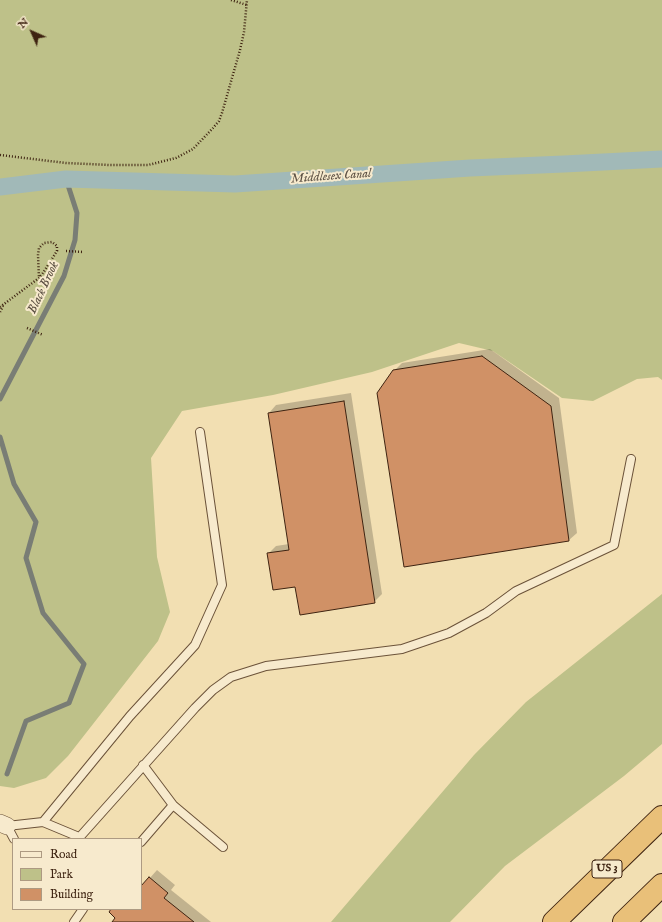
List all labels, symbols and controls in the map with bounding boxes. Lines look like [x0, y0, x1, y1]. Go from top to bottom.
north arrow [12, 12, 52, 52]
text: N [15, 15, 32, 32]
water label: Middlesex Canal [290, 166, 372, 188]
water label: Black Brook [25, 259, 63, 317]
legend [12, 838, 142, 910]
text: Road [50, 847, 77, 862]
road number: US 3 [592, 860, 622, 878]
text: Park [50, 867, 73, 882]
text: Building [50, 887, 93, 902]

